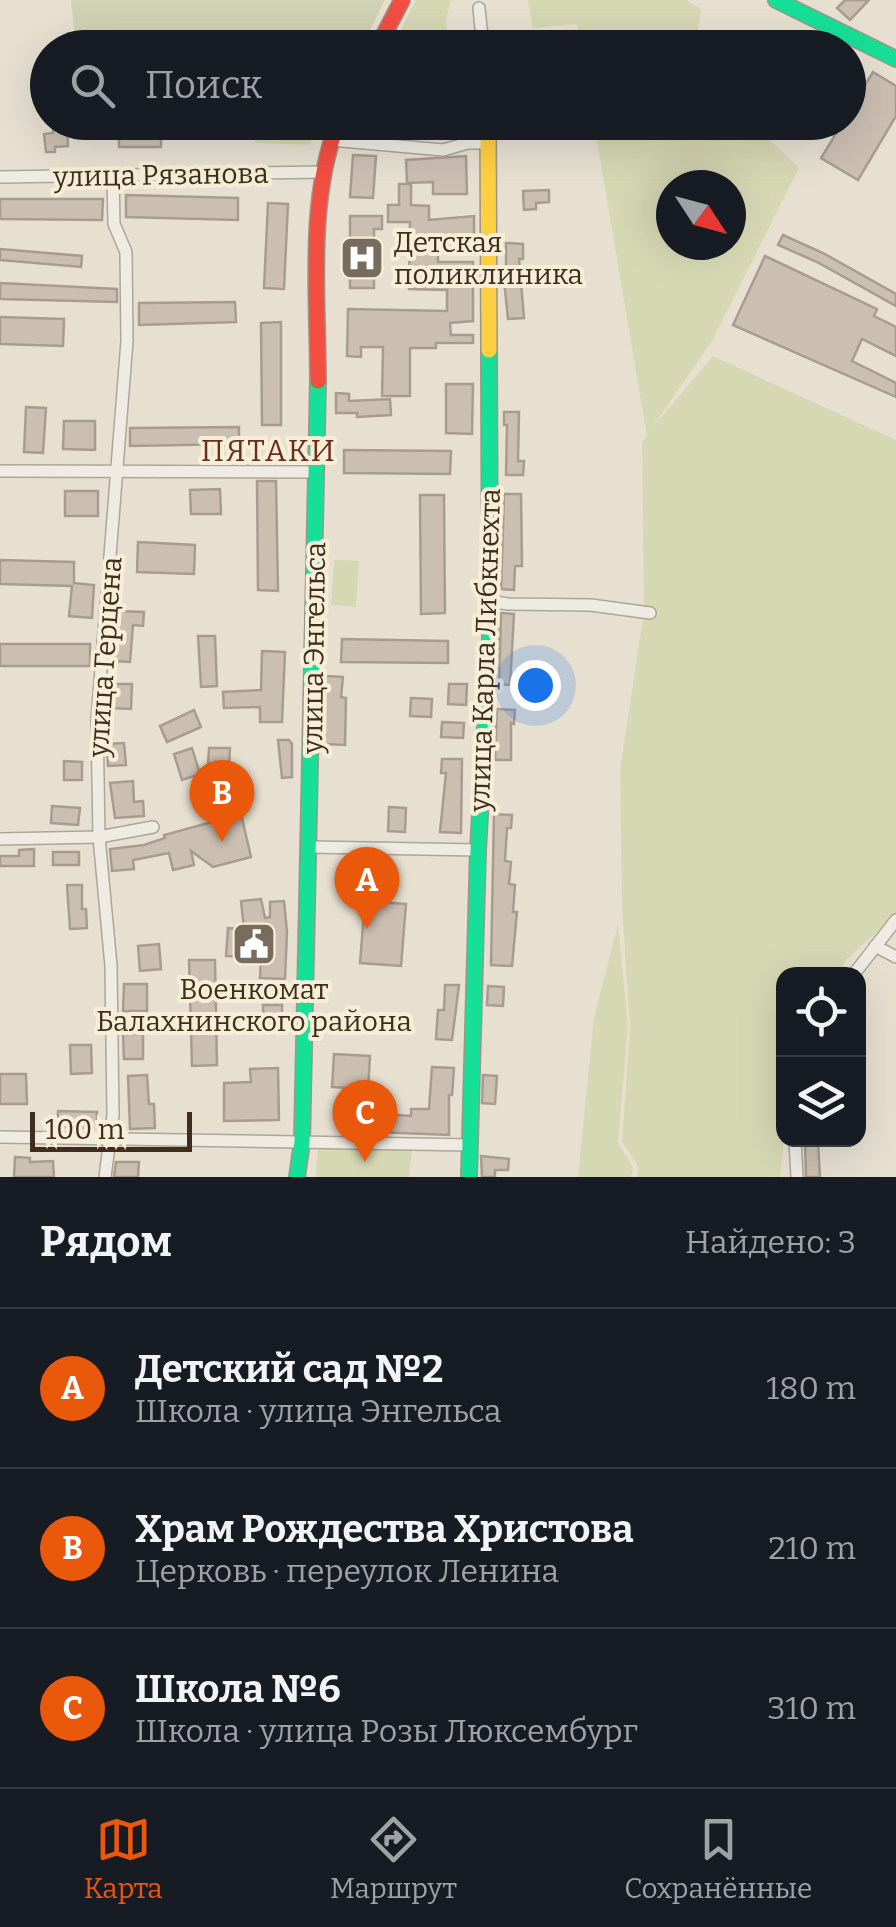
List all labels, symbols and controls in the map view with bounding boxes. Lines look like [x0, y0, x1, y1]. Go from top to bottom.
search box [30, 30, 866, 140]
icon: search [65, 58, 120, 113]
text: Поиск [145, 62, 262, 108]
street label: улица Рязанова [52, 157, 269, 193]
north arrow [656, 170, 746, 260]
place label: Детская поликлиника [394, 226, 583, 291]
hospital icon: Детская поликлиника [339, 235, 385, 281]
district label: ПЯТАКИ [201, 433, 337, 469]
street label: улица Карла Либкнехта [463, 488, 507, 813]
street label: улица Энгельса [296, 542, 332, 755]
street label: улица Герцена [81, 556, 128, 759]
your location [510, 660, 561, 711]
pin: B [190, 760, 254, 842]
pin: A [334, 846, 400, 929]
public building icon: Военкомат Балахнинского района [231, 921, 277, 967]
map controls [776, 967, 866, 1147]
button: locate [776, 967, 866, 1057]
place label: Военкомат Балахнинского района [96, 973, 412, 1038]
button: layers [776, 1057, 866, 1147]
pin: C [332, 1080, 398, 1162]
scale bar [30, 1107, 192, 1152]
text: 100 m [45, 1113, 125, 1146]
text: Рядом [40, 1217, 172, 1267]
text: Найдено: 3 [685, 1223, 856, 1261]
text: Детский сад №2 [135, 1346, 443, 1392]
text: A [61, 1369, 84, 1407]
text: 180 m [766, 1369, 856, 1407]
text: Школа · улица Энгельса [135, 1392, 502, 1430]
text: Храм Рождества Христова [135, 1506, 634, 1552]
text: B [62, 1529, 83, 1567]
text: 210 m [768, 1529, 856, 1567]
text: Церковь · переулок Ленина [135, 1552, 559, 1590]
text: Школа №6 [135, 1666, 341, 1712]
text: C [62, 1689, 83, 1727]
text: 310 m [767, 1689, 856, 1727]
text: Школа · улица Розы Люксембург [135, 1712, 638, 1750]
tab: Карта [84, 1812, 163, 1905]
tab: Маршрут [330, 1812, 457, 1905]
tab: Сохранённые [624, 1812, 812, 1905]

